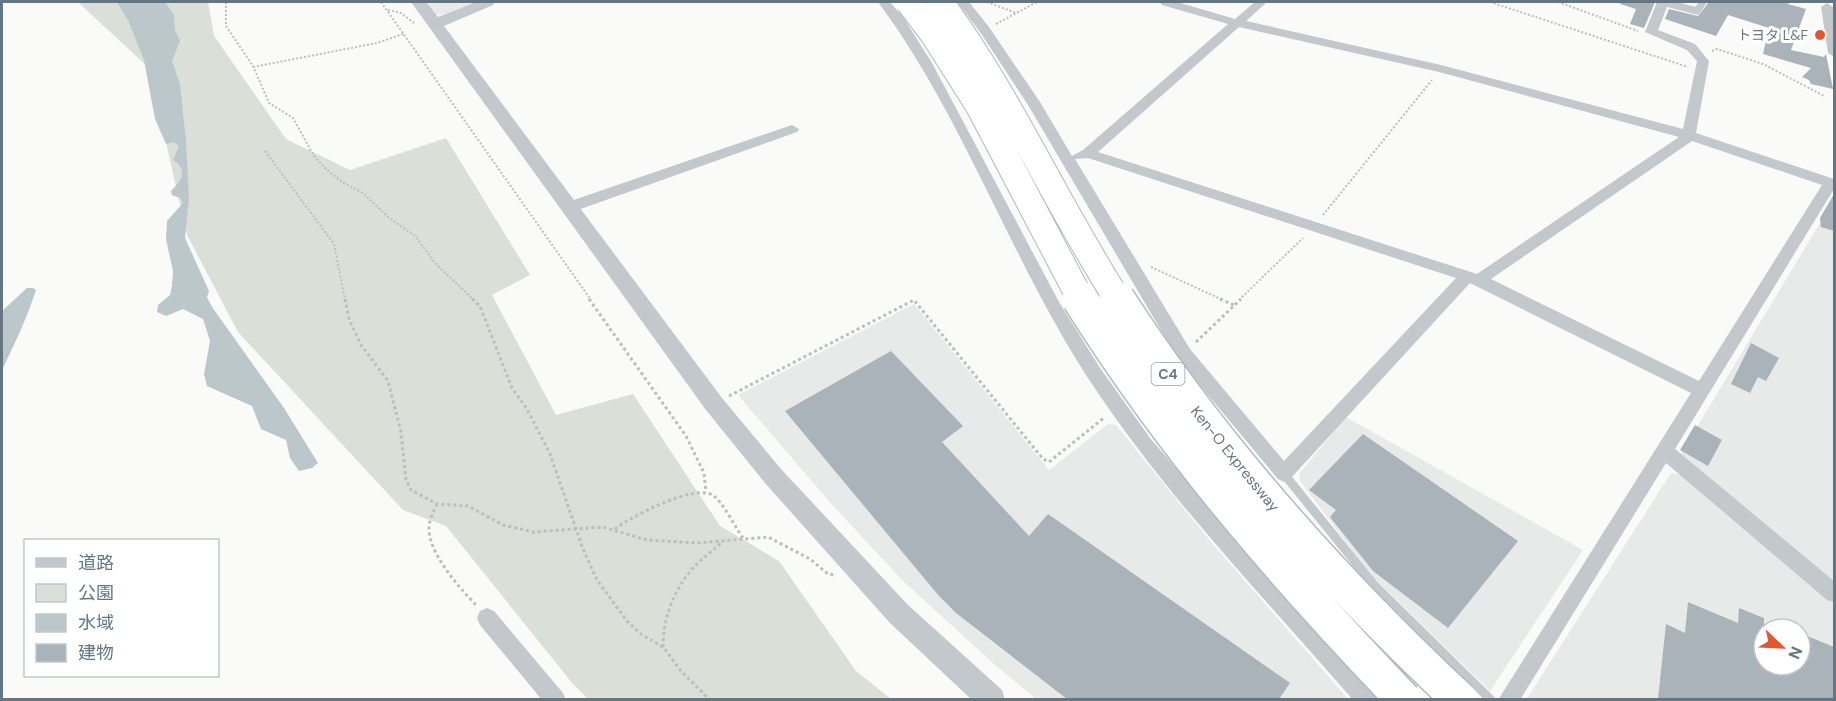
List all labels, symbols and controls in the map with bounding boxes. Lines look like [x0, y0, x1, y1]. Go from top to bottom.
place label: トヨタ L&F [1737, 26, 1809, 44]
marker: トヨタ L&F [1813, 28, 1827, 42]
road number: C4 [1152, 363, 1184, 385]
street label: Ken-O Expressway [1186, 402, 1284, 516]
legend [24, 539, 219, 677]
text: 道路 [78, 551, 114, 575]
text: 公園 [78, 581, 114, 605]
text: 水域 [78, 611, 114, 635]
north arrow [1752, 617, 1812, 677]
text: 建物 [78, 641, 114, 665]
text: N [1783, 643, 1807, 662]

